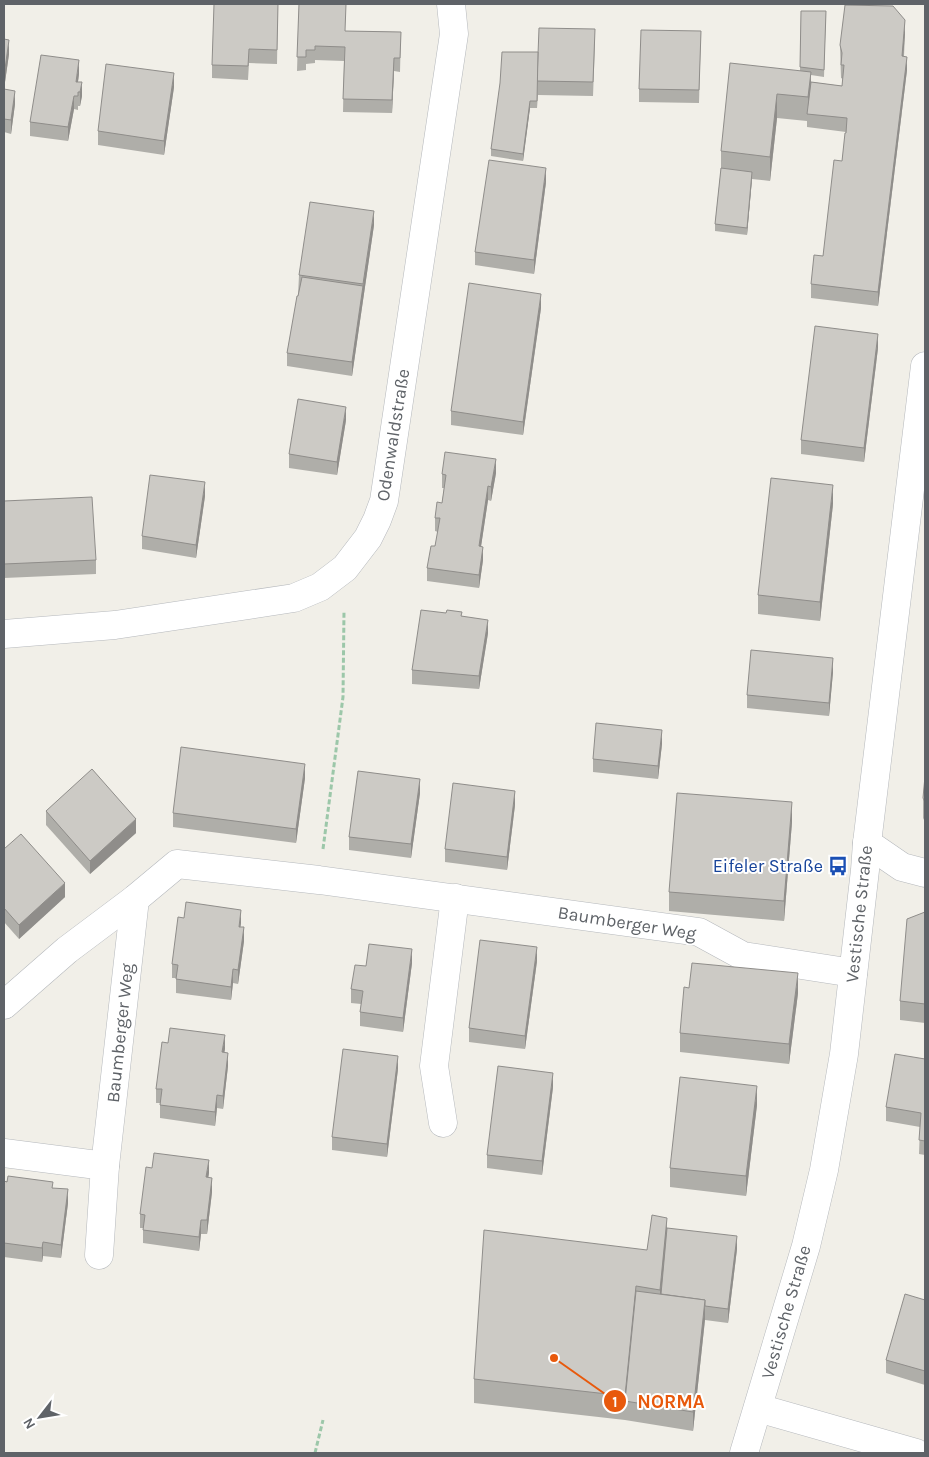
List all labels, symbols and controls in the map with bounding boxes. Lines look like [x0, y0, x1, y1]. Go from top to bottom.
street label: Odenwaldstraße [372, 367, 414, 503]
street label: Vestische Straße [841, 844, 877, 984]
place label: Eifeler Straße [713, 855, 823, 877]
bus stop icon: Eifeler Straße [827, 855, 849, 877]
street label: Baumberger Weg [556, 901, 698, 945]
street label: Baumberger Weg [102, 962, 138, 1104]
street label: Vestische Straße [756, 1243, 816, 1381]
callout: NORMA [602, 1384, 715, 1418]
text: NORMA [637, 1391, 705, 1413]
north arrow [15, 1392, 65, 1442]
text: 1 [612, 1393, 618, 1411]
text: N [19, 1415, 39, 1432]

